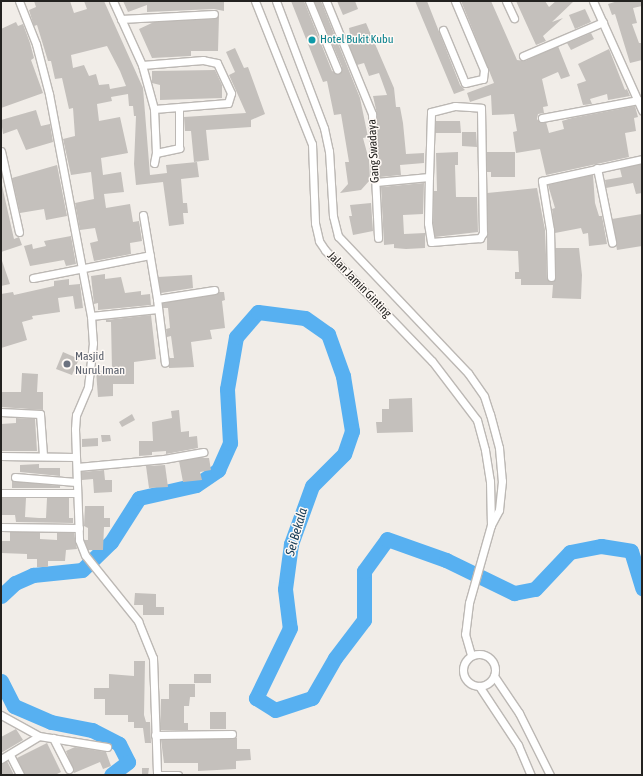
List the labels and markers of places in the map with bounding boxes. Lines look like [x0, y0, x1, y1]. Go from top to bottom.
place label: Hotel Bukit Kubu [320, 33, 394, 47]
marker: Hotel Bukit Kubu [307, 35, 317, 45]
place label: Masjid Nurul Iman [75, 350, 125, 378]
marker: Masjid Nurul Iman [62, 359, 72, 369]

